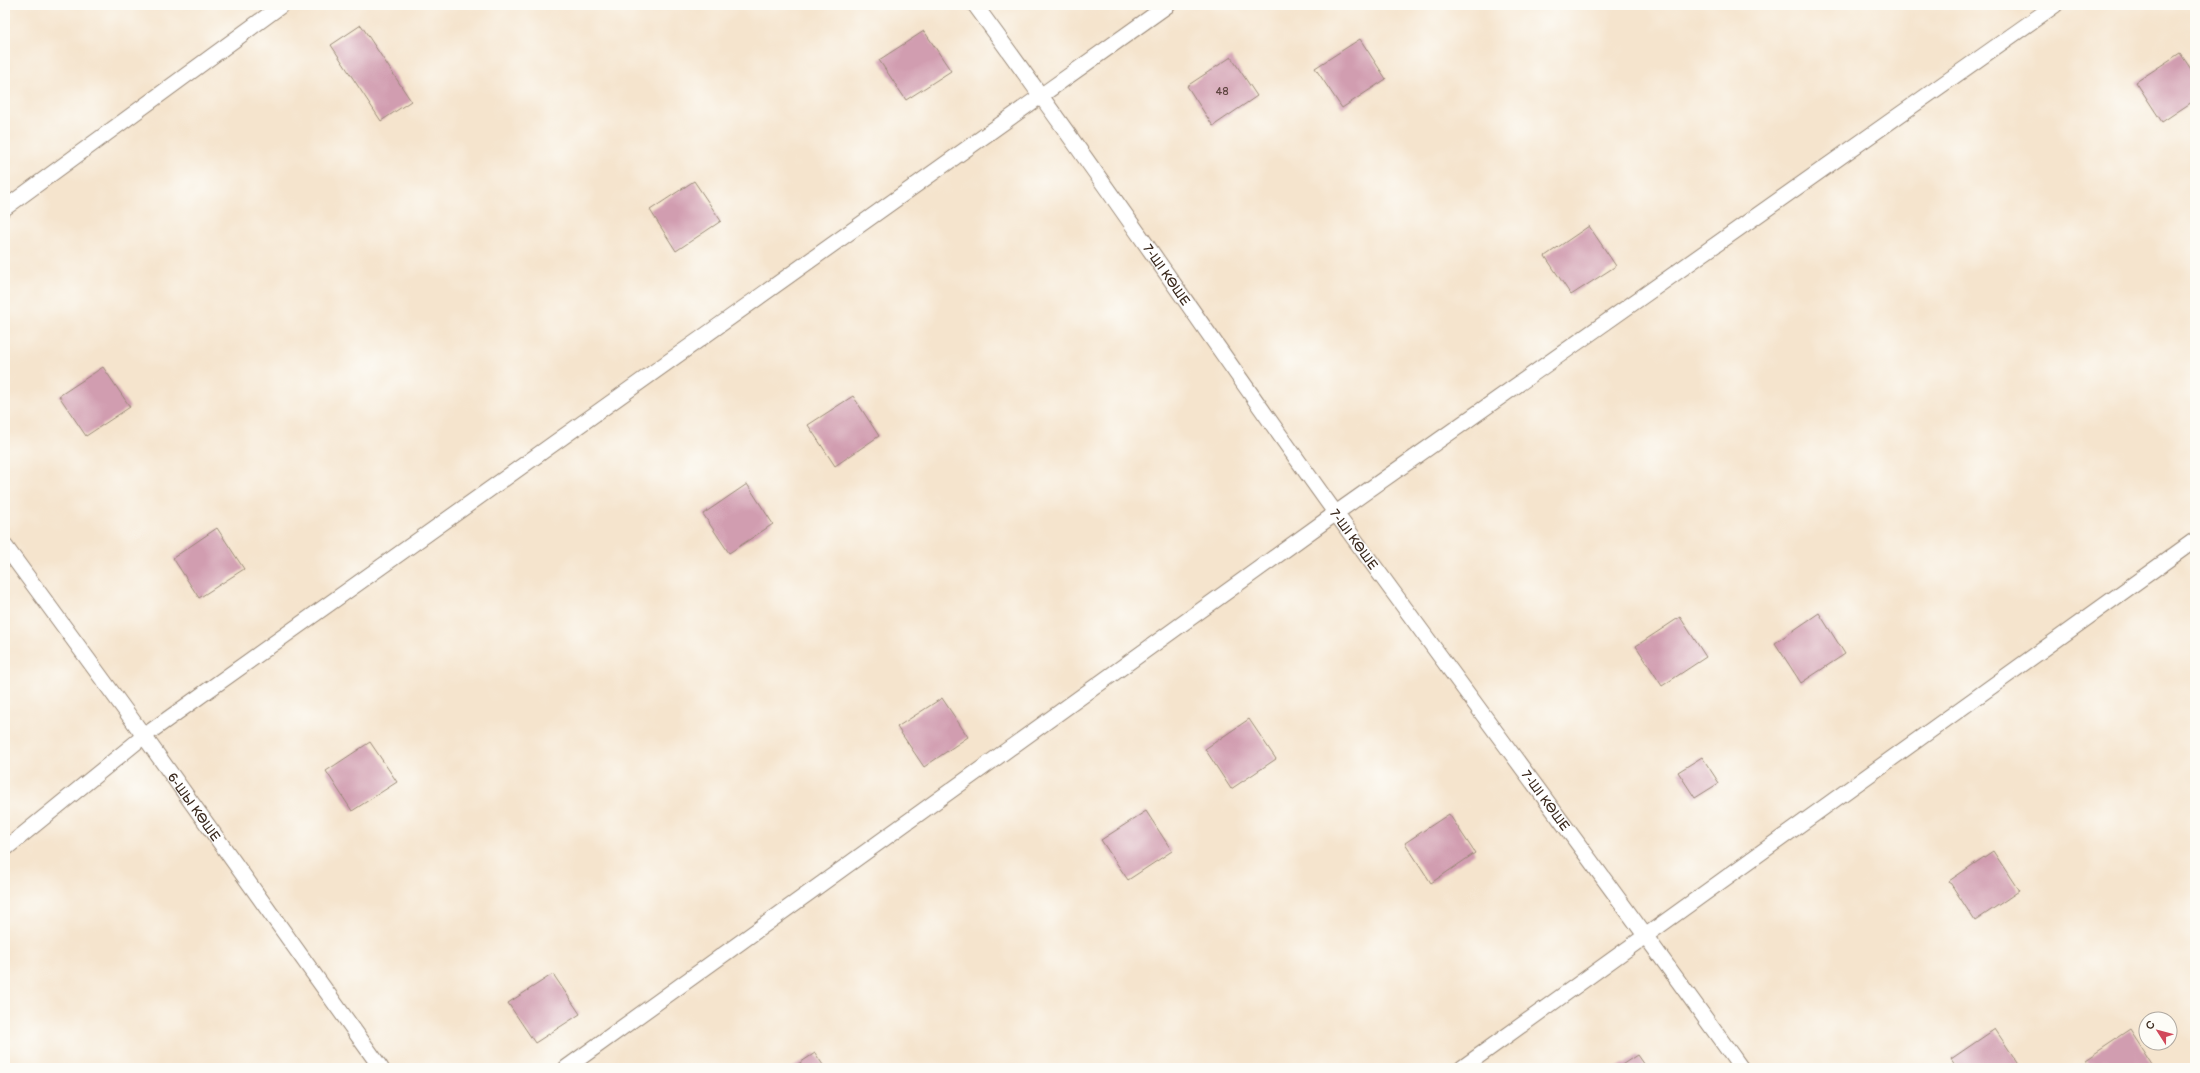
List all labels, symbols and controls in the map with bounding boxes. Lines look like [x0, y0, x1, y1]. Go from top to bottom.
house number: 48 [1215, 85, 1229, 98]
street label: 7-ШІ КӨШЕ [1139, 241, 1193, 309]
street label: 7-ШІ КӨШЕ [1326, 506, 1381, 573]
street label: 7-ШІ КӨШЕ [1518, 768, 1573, 834]
street label: 6-ШЫ КӨШЕ [164, 770, 223, 844]
north arrow [2138, 1011, 2178, 1051]
text: С [2143, 1018, 2158, 1032]

